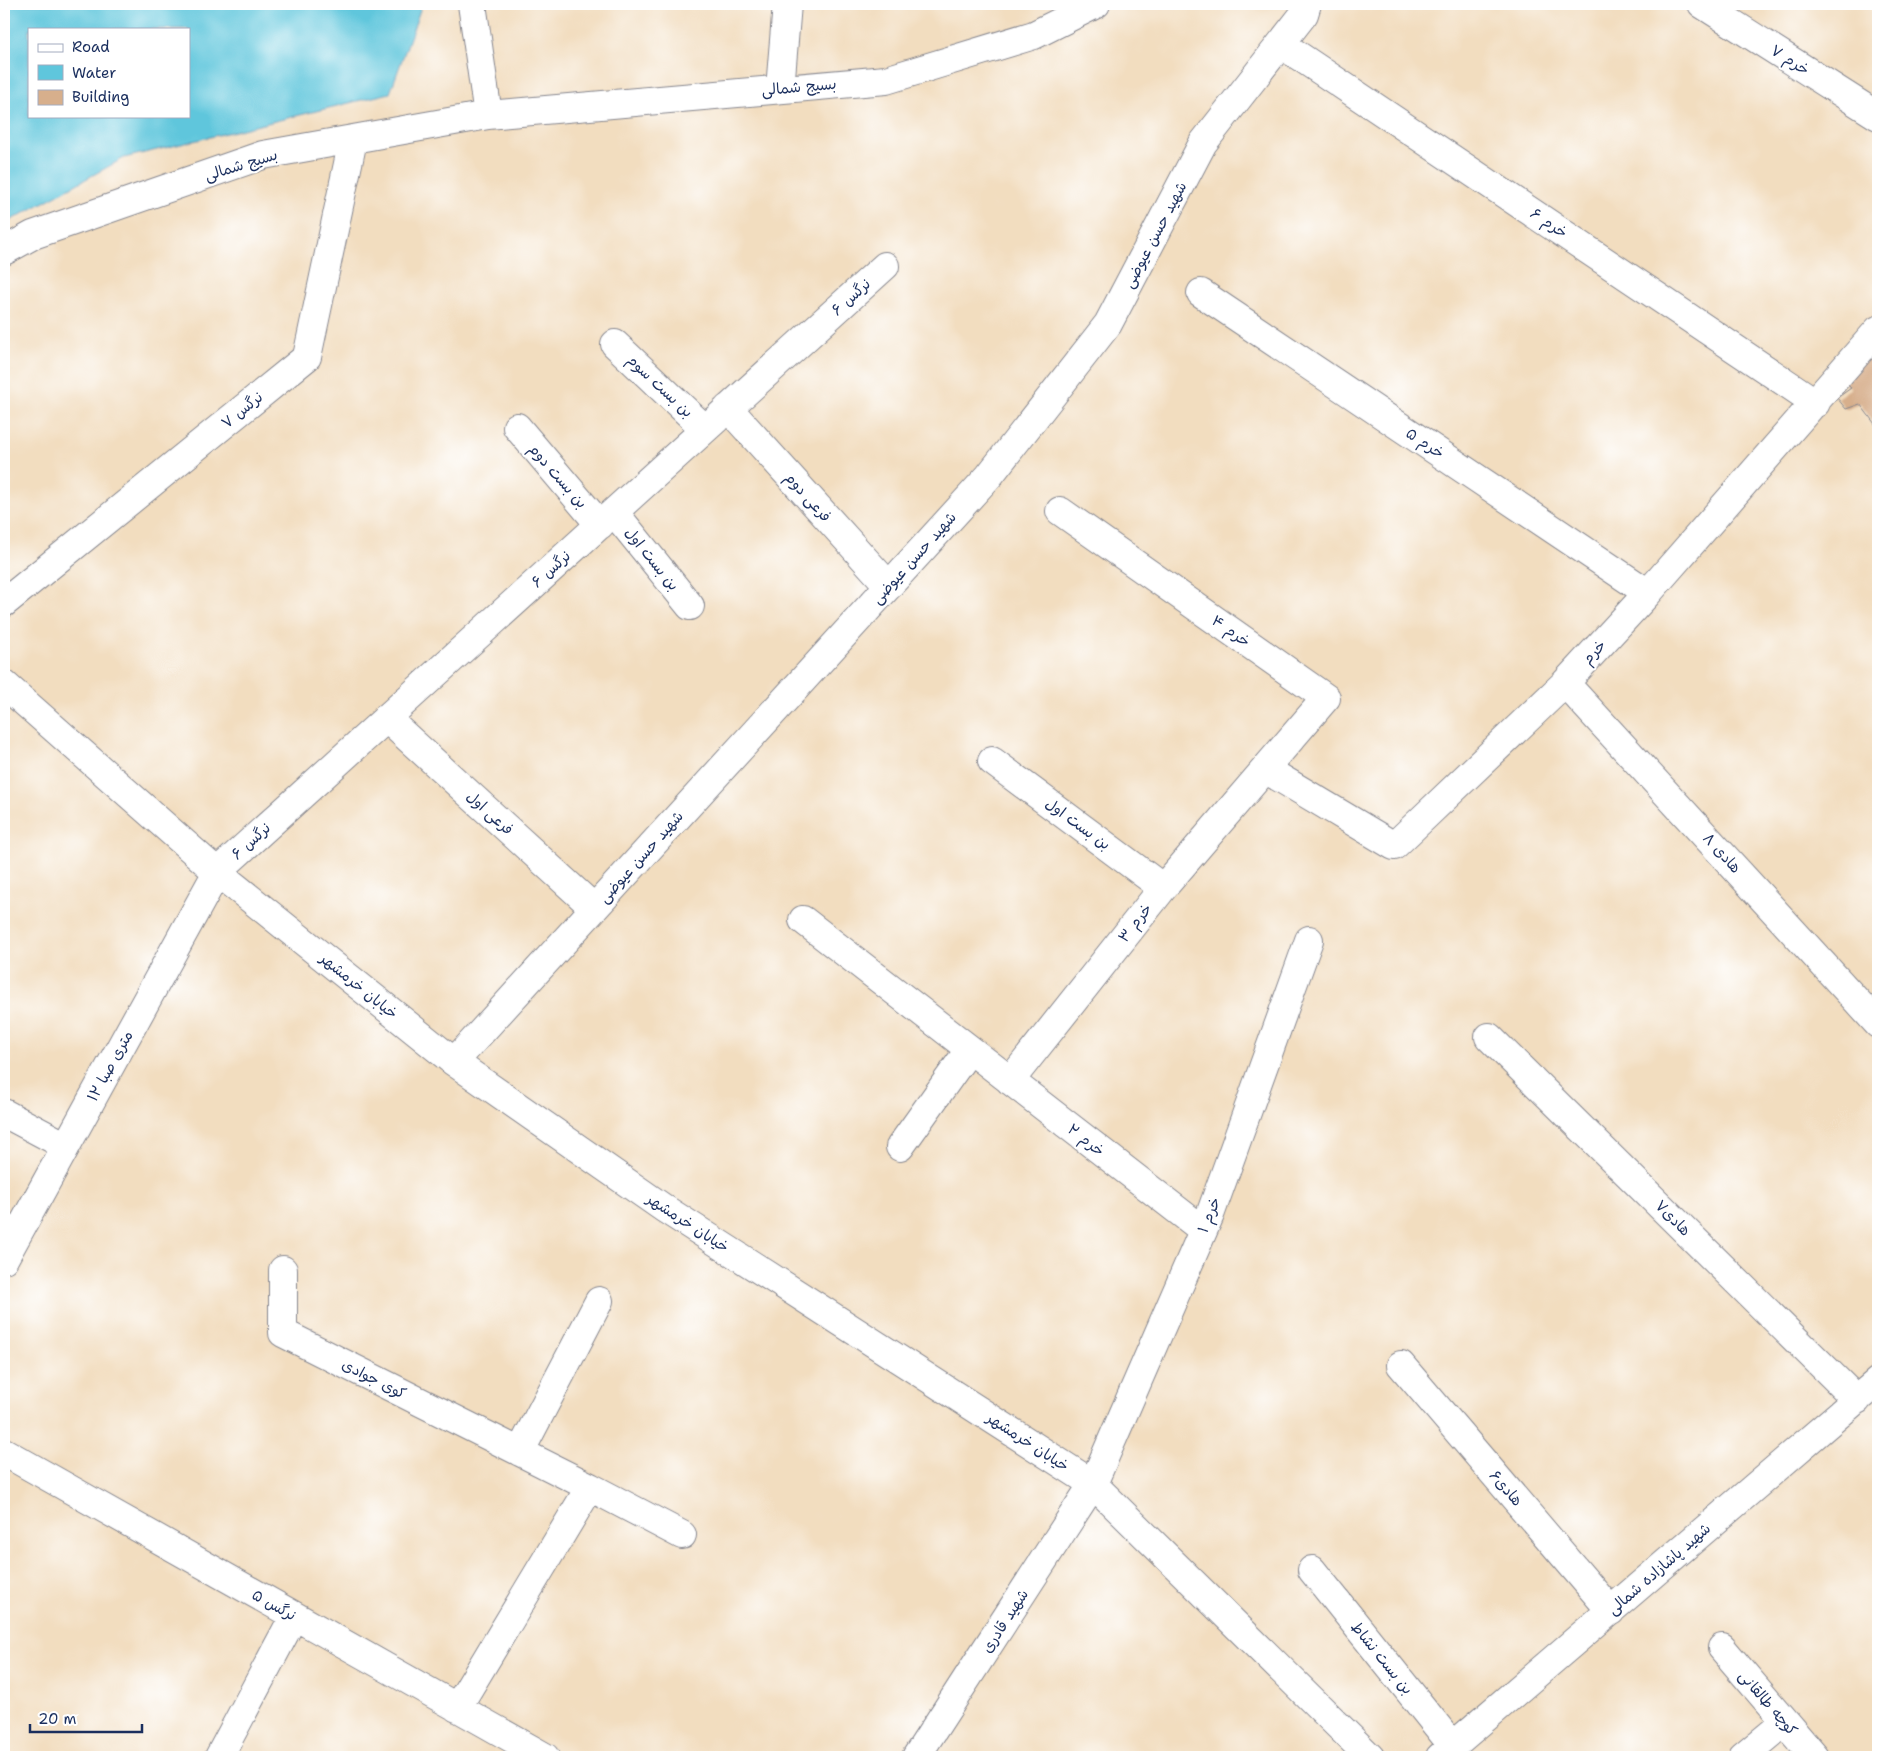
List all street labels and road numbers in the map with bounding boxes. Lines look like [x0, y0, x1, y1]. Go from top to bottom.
street label: خرم ۷ [1766, 40, 1813, 82]
street label: بسیج شمالی [761, 74, 837, 100]
street label: بسیج شمالی [202, 144, 280, 186]
street label: شهید حسن عیوضی [1119, 178, 1191, 292]
street label: خرم ۶ [1525, 203, 1572, 244]
street label: نرگس ۶ [827, 274, 875, 320]
street label: بن بست سوم [621, 350, 698, 423]
street label: نرگس ۷ [217, 387, 267, 433]
street label: خرم ۵ [1401, 423, 1448, 465]
street label: بن بست دوم [523, 439, 592, 514]
street label: فرعی دوم [779, 468, 836, 527]
street label: شهید حسن عیوضی [867, 508, 961, 608]
street label: بن بست اول [620, 523, 684, 595]
street label: نرگس ۶ [527, 546, 575, 592]
street label: خرم ۴ [1207, 610, 1254, 653]
street label: خرم [1578, 635, 1612, 670]
street label: فرعی اول [462, 787, 518, 839]
street label: بن بست اول [1041, 794, 1115, 854]
street label: شهید حسن عیوضی [594, 807, 688, 907]
street label: نرگس ۶ [227, 818, 275, 864]
street label: هادی ۸ [1698, 829, 1746, 877]
street label: خرم ۳ [1114, 900, 1158, 948]
street label: خیابان خرمشهر [315, 947, 402, 1023]
street label: ۱۲ متری صبا [82, 1027, 138, 1105]
street label: خرم ۲ [1062, 1119, 1109, 1162]
street label: خیابان خرمشهر [641, 1188, 733, 1257]
street label: خرم ۱ [1193, 1194, 1227, 1237]
street label: هادی۷ [1651, 1196, 1695, 1240]
street label: کوی جوادی [338, 1354, 410, 1404]
street label: خیابان خرمشهر [981, 1407, 1073, 1476]
street label: هادی۶ [1485, 1466, 1527, 1510]
street label: شهید پاشازاده شمالی [1603, 1519, 1715, 1619]
street label: نرگس ۵ [248, 1585, 300, 1625]
street label: شهید قادری [977, 1585, 1033, 1657]
street label: بن بست نشاط [1346, 1617, 1418, 1699]
street label: کوچه طالقانی [1734, 1666, 1802, 1740]

